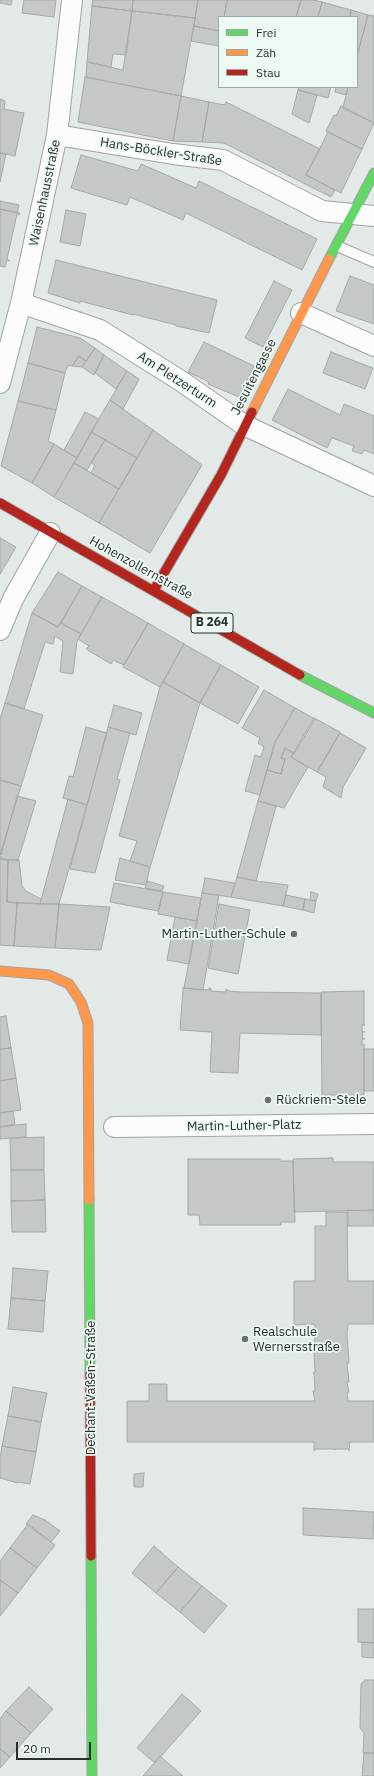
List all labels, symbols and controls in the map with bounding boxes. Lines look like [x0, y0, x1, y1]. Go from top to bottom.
legend [218, 16, 358, 88]
text: Frei [256, 25, 276, 40]
text: Zäh [256, 45, 276, 60]
text: Stau [256, 65, 280, 80]
street label: Hans-Böckler-Straße [99, 135, 223, 169]
street label: Waisenhausstraße [26, 138, 64, 248]
street label: Jesuitengasse [228, 336, 280, 418]
street label: Am Pletzerturm [134, 348, 220, 412]
street label: Hohenzollernstraße [87, 533, 195, 603]
road number: B 264 [191, 613, 233, 633]
place label: Martin-Luther-Schule [161, 926, 286, 942]
marker: Martin-Luther-Schule [289, 929, 299, 939]
place label: Rückriem-Stele [276, 1092, 366, 1108]
marker: Rückriem-Stele [263, 1095, 273, 1105]
street label: Martin-Luther-Platz [187, 1117, 301, 1135]
street label: Dechant-Vaßen-Straße [83, 1321, 99, 1455]
place label: Realschule Wernersstraße [253, 1324, 340, 1355]
marker: Realschule Wernersstraße [240, 1334, 250, 1344]
scale bar [18, 1734, 93, 1760]
text: 20 m [23, 1741, 51, 1756]

